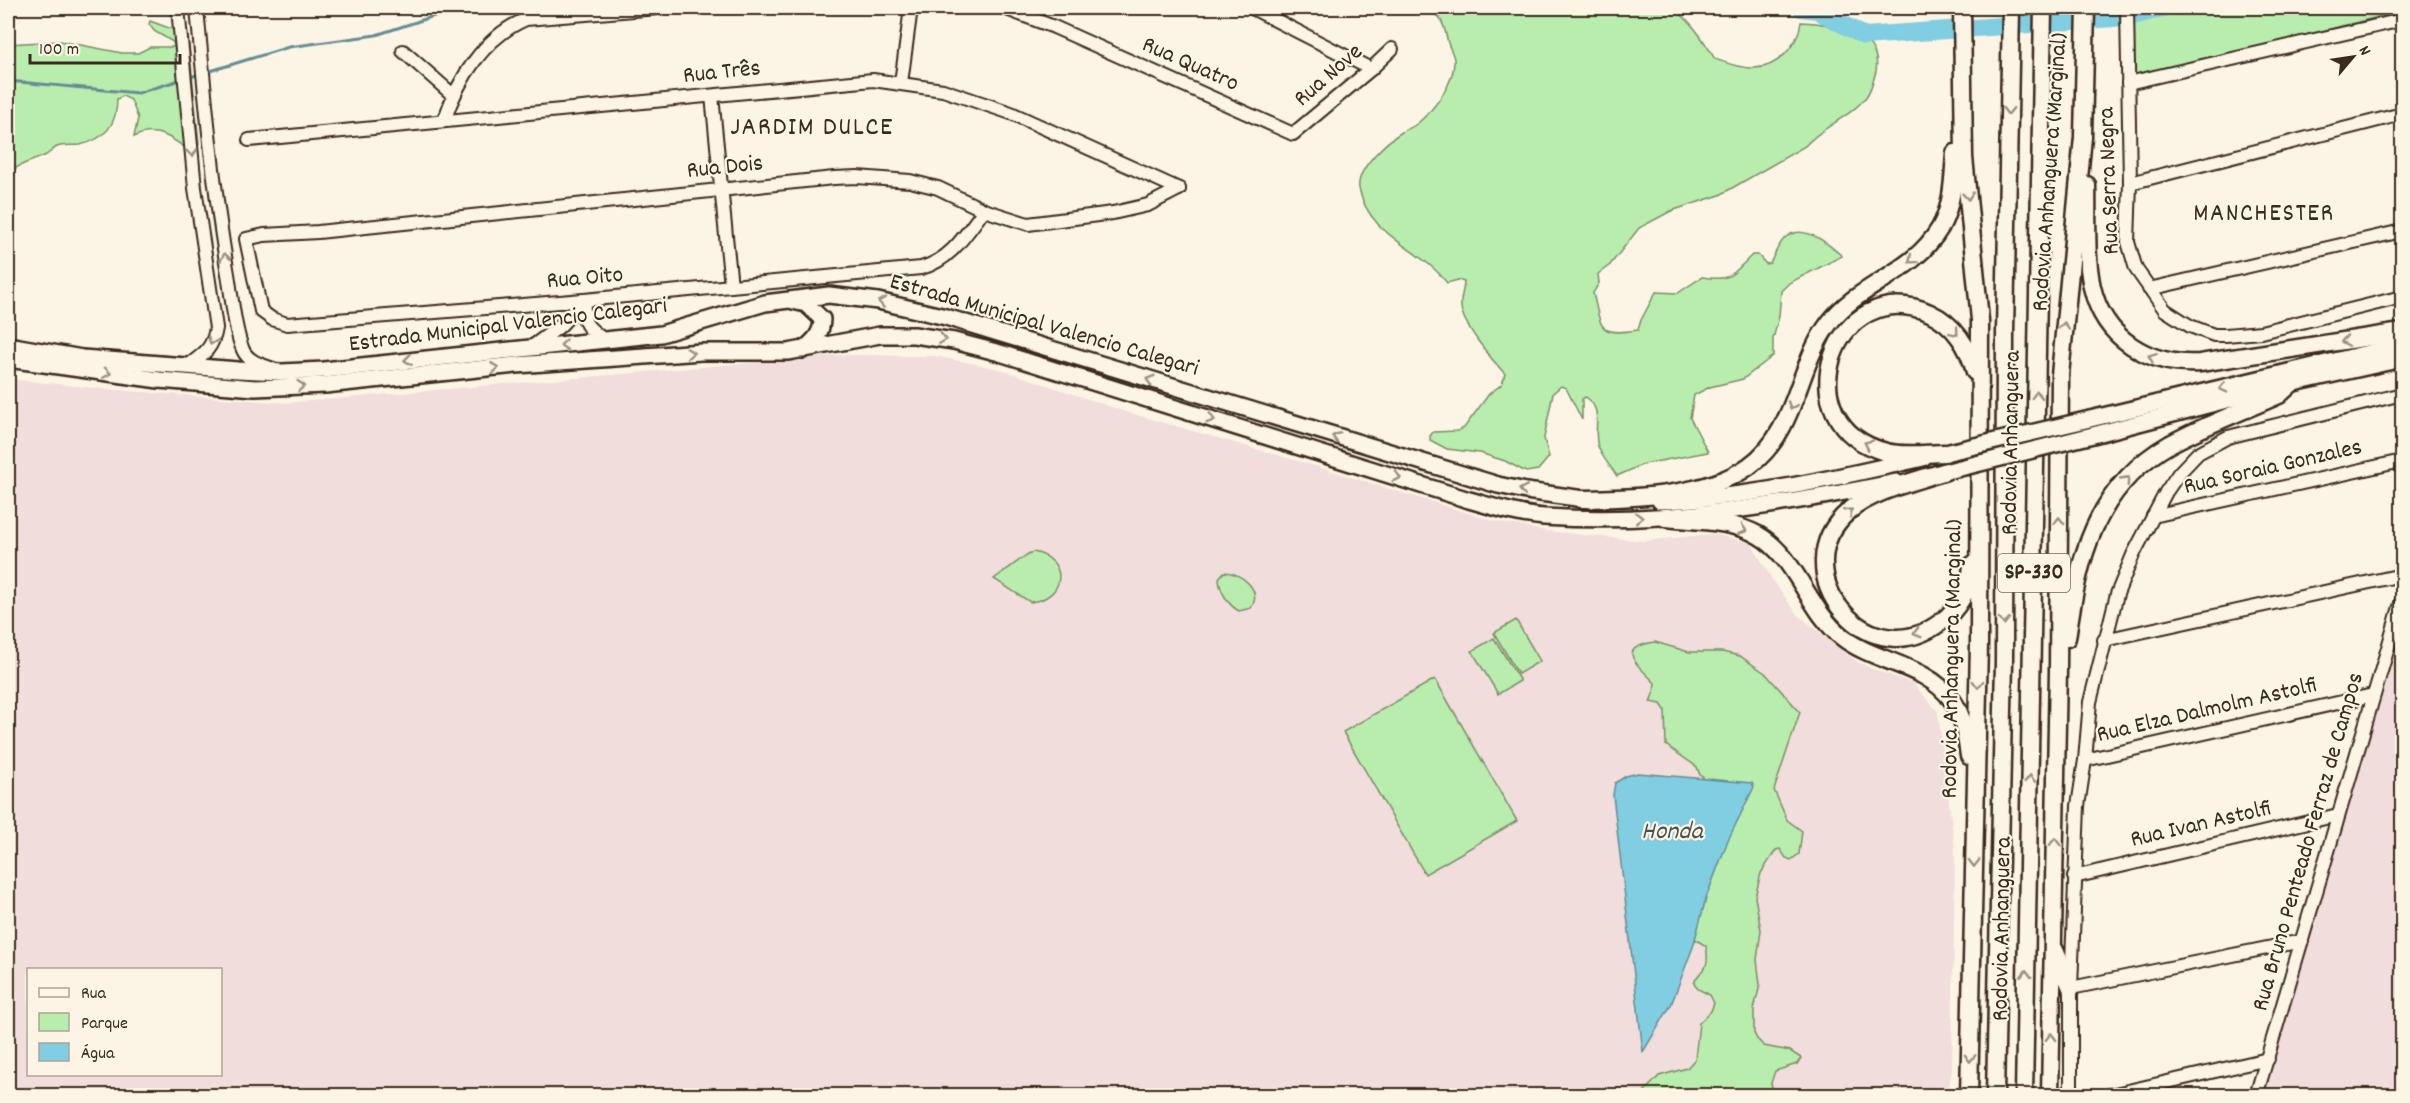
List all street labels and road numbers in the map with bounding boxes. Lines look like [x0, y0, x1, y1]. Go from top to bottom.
street label: Rua Quatro [1136, 29, 1244, 101]
street label: Rodovia Anhanguera (Marginal) [2024, 32, 2078, 312]
street label: Rua Nove [1287, 36, 1371, 116]
street label: Rua Três [682, 52, 762, 94]
street label: Rua Serra Negra [2090, 106, 2130, 255]
street label: Rua Dois [685, 147, 765, 189]
street label: Rua Oito [545, 259, 625, 299]
street label: Estrada Municipal Valencio Calegari [885, 266, 1203, 386]
street label: Estrada Municipal Valencio Calegari [347, 290, 669, 362]
street label: Rodovia Anhanguera [1993, 350, 2031, 536]
street label: Rua Soraia Gonzales [2181, 431, 2365, 505]
street label: Rodovia Anhanguera (Marginal) [1934, 519, 1972, 799]
road number: SP-330 [1998, 554, 2070, 592]
street label: Rua Elza Dalmolm Astolfi [2094, 669, 2320, 753]
street label: Rua Bruno Penteado Ferraz de Campos [2244, 669, 2374, 1015]
street label: Rua Ivan Astolfi [2127, 792, 2275, 858]
street label: Rodovia Anhanguera [1984, 836, 2022, 1022]

